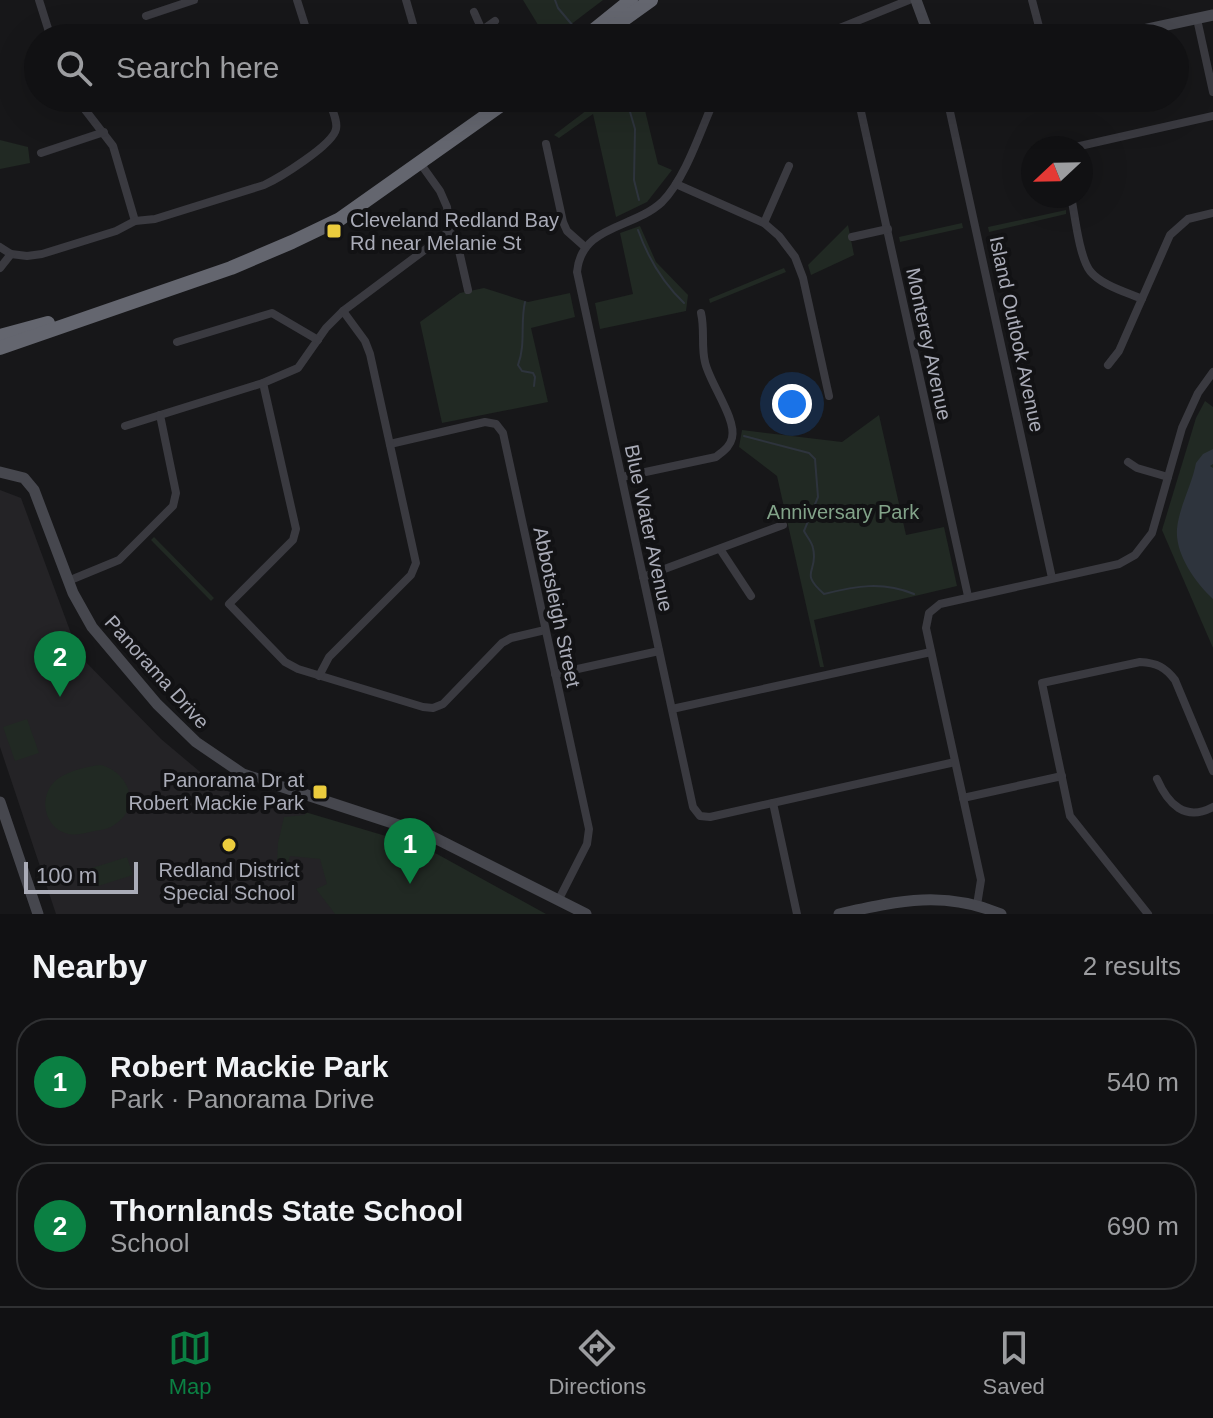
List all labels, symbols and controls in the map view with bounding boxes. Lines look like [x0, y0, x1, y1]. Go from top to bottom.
search box [24, 24, 1189, 112]
icon: search [52, 46, 96, 90]
text: Search here [116, 51, 279, 84]
north arrow [1021, 136, 1093, 208]
place label: Cleveland Redland Bay Rd near Melanie St [350, 209, 559, 254]
marker: Cleveland Redland Bay Rd near Melanie St [325, 222, 343, 240]
street label: Island Outlook Avenue [985, 234, 1049, 434]
street label: Monterey Avenue [902, 266, 956, 422]
your location [772, 384, 812, 424]
street label: Blue Water Avenue [621, 443, 677, 613]
park label: Anniversary Park [767, 501, 920, 523]
street label: Abbotsleigh Street [529, 525, 585, 690]
street label: Panorama Drive [100, 611, 214, 733]
pin: 2 [34, 631, 86, 697]
place label: Panorama Dr at Robert Mackie Park [128, 769, 305, 814]
marker: Panorama Dr at Robert Mackie Park [311, 783, 329, 801]
pin: 1 [384, 818, 436, 884]
marker: Redland District Special School [220, 836, 238, 854]
scale bar [24, 858, 138, 894]
place label: Redland District Special School [158, 859, 300, 904]
text: 100 m [36, 863, 97, 888]
text: Nearby [32, 947, 147, 985]
text: 2 results [1083, 951, 1181, 981]
text: Robert Mackie Park [110, 1050, 388, 1083]
text: 1 [53, 1067, 67, 1097]
text: 540 m [1107, 1067, 1179, 1097]
text: Park · Panorama Drive [110, 1084, 374, 1114]
text: Thornlands State School [110, 1194, 463, 1227]
text: 2 [53, 1211, 67, 1241]
text: 690 m [1107, 1211, 1179, 1241]
text: School [110, 1228, 190, 1258]
tab: Map [168, 1326, 212, 1400]
tab: Directions [548, 1326, 646, 1400]
tab: Saved [982, 1326, 1045, 1400]

